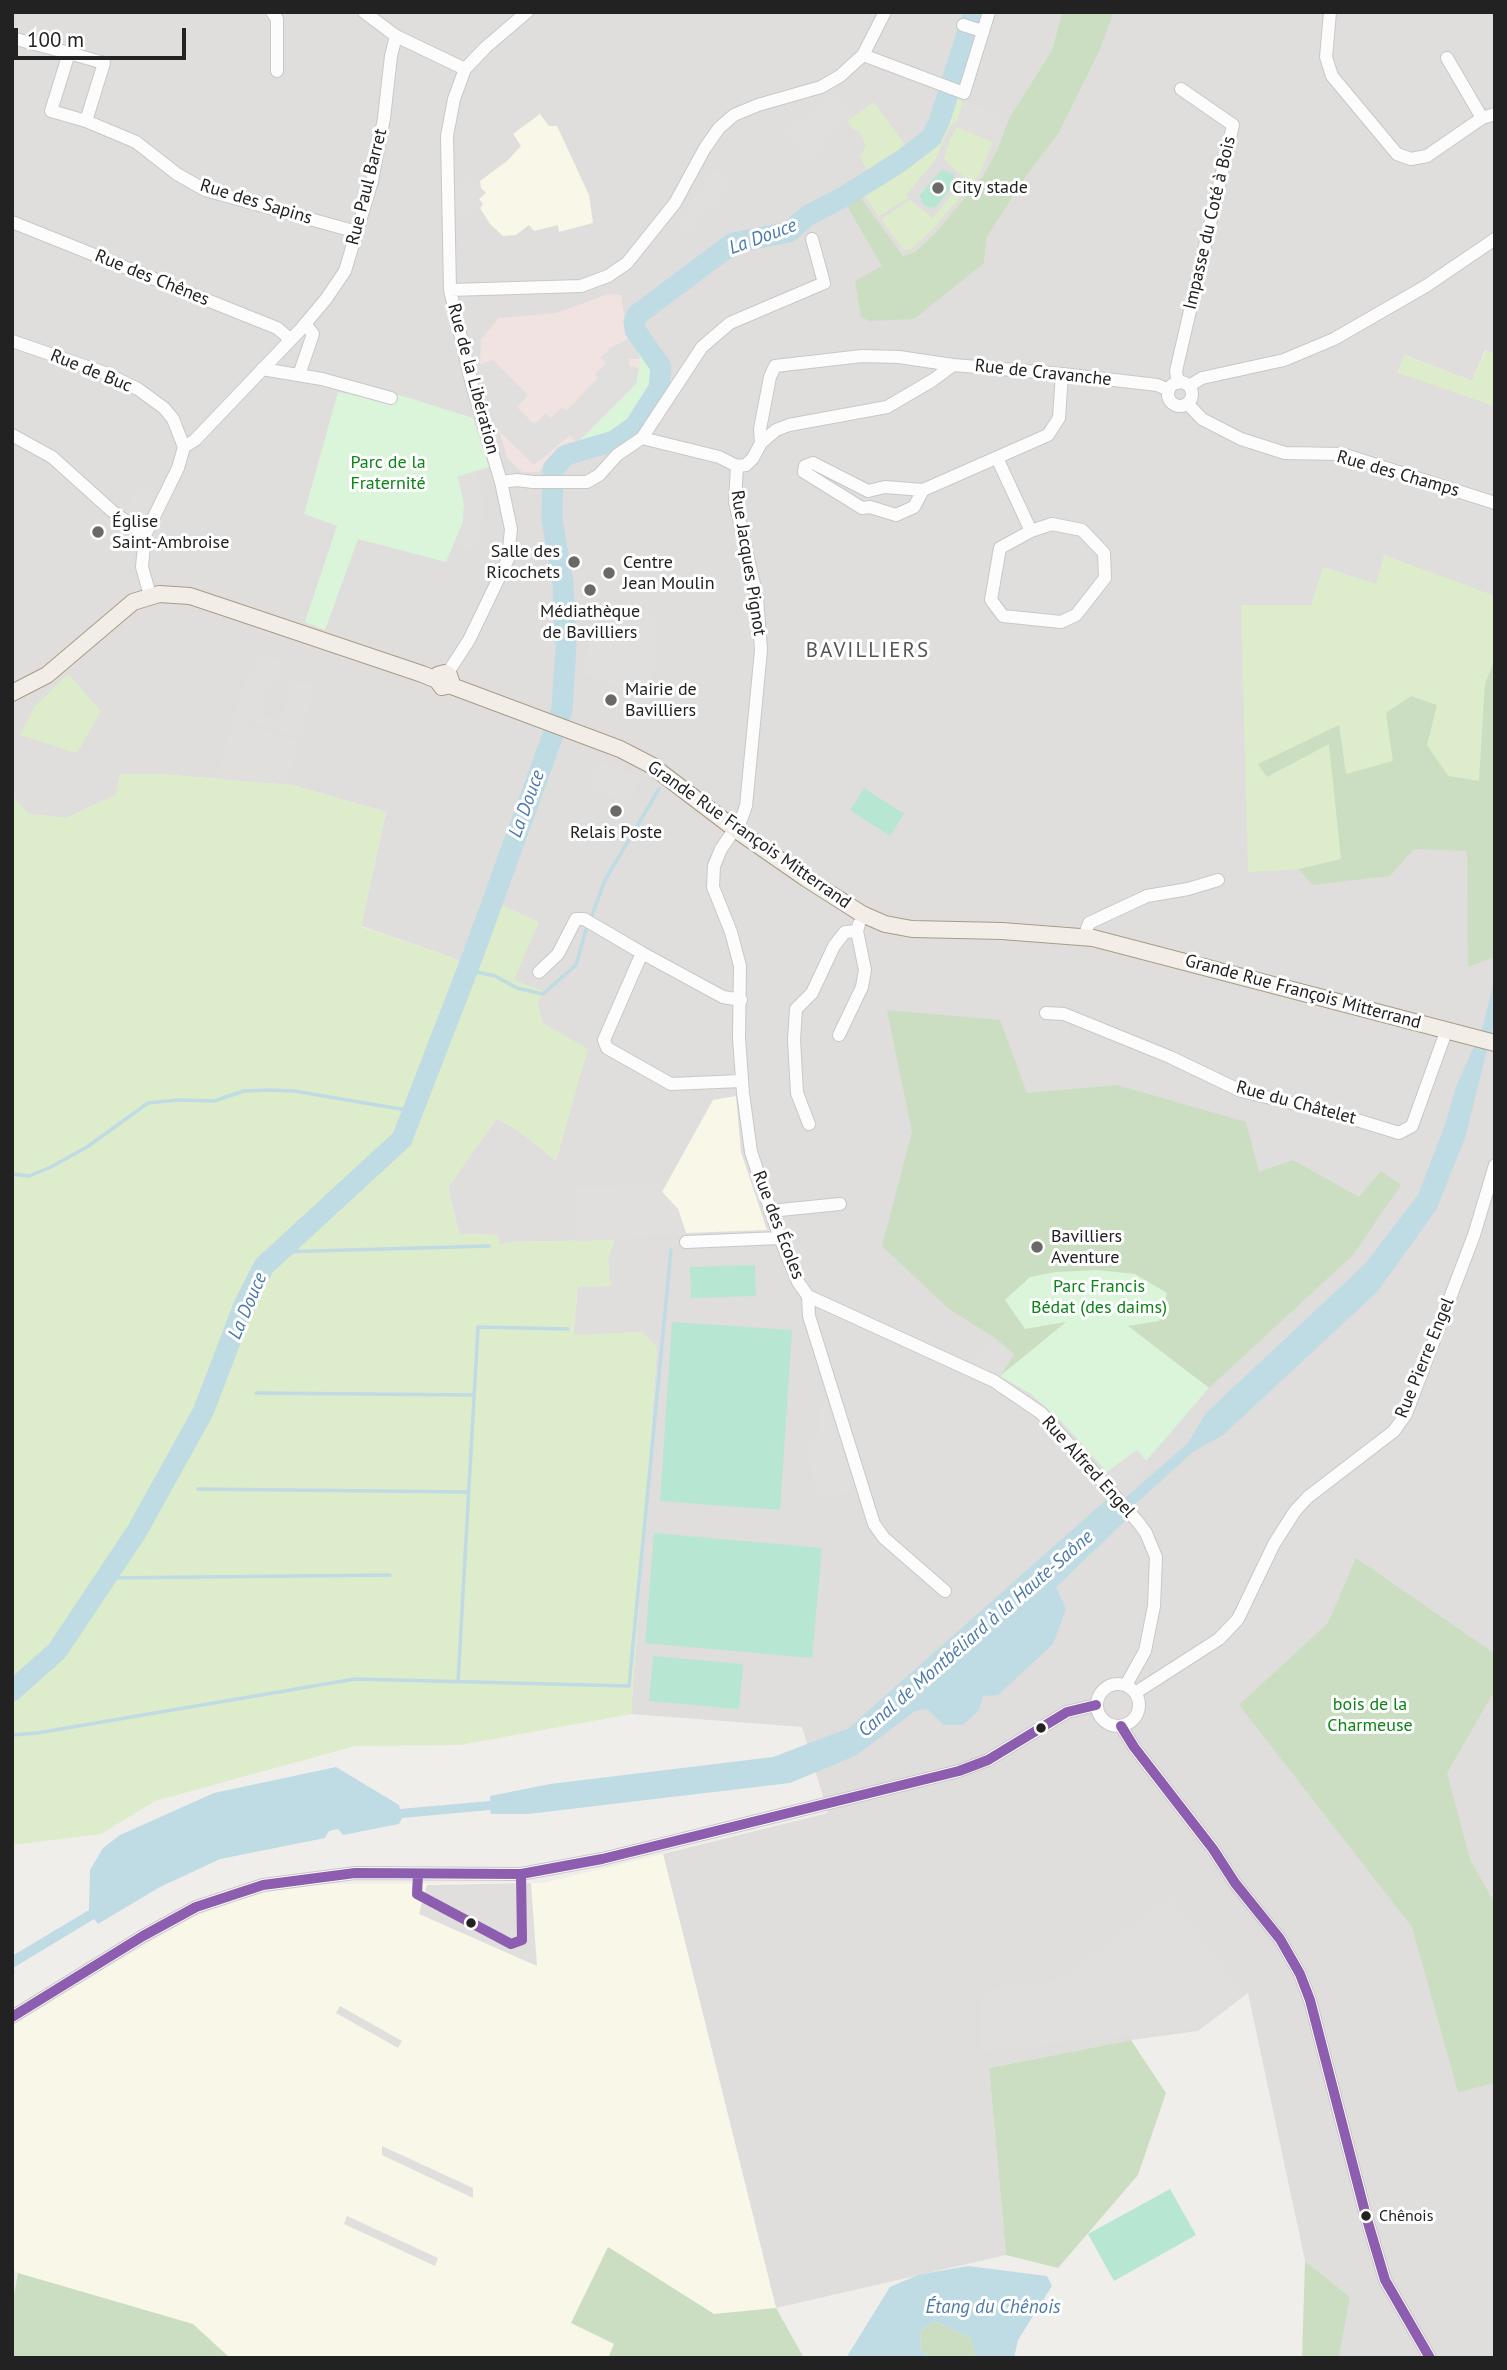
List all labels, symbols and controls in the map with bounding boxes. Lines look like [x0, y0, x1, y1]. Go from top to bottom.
scale bar [18, 14, 189, 58]
text: 100 m [27, 26, 84, 53]
street label: Rue Paul Barret [342, 127, 392, 247]
street label: Impasse du Coté à Bois [1180, 134, 1240, 312]
street label: Rue des Sapins [197, 175, 315, 229]
place label: City stade [952, 177, 1028, 199]
marker: City stade [930, 180, 946, 196]
water label: La Douce [726, 214, 800, 260]
street label: Rue des Chênes [92, 245, 212, 311]
street label: Rue de la Libération [442, 301, 504, 457]
street label: Rue de Buc [47, 345, 135, 397]
street label: Rue de Cravanche [974, 355, 1112, 391]
street label: Rue des Champs [1334, 446, 1462, 502]
park label: Parc de la Fraternité [350, 452, 426, 494]
street label: Rue Jacques Pignot [726, 489, 770, 637]
place label: Église Saint-Ambroise [112, 511, 229, 554]
marker: Église Saint-Ambroise [90, 524, 106, 540]
place label: Salle des Ricochets [486, 541, 560, 584]
place label: Centre Jean Moulin [623, 552, 714, 594]
marker: Salle des Ricochets [566, 554, 582, 570]
marker: Centre Jean Moulin [601, 565, 617, 581]
marker: Médiathèque de Bavilliers [582, 582, 598, 598]
place label: Médiathèque de Bavilliers [540, 601, 640, 644]
district label: BAVILLIERS [807, 638, 929, 664]
place label: Mairie de Bavilliers [625, 679, 697, 722]
marker: Mairie de Bavilliers [603, 692, 619, 708]
street label: Grande Rue François Mitterrand [643, 756, 855, 914]
water label: La Douce [504, 767, 550, 841]
marker: Relais Poste [608, 803, 624, 819]
place label: Relais Poste [570, 822, 662, 844]
street label: Grande Rue François Mitterrand [1183, 950, 1423, 1034]
street label: Rue du Châtelet [1234, 1077, 1358, 1129]
street label: Rue des Écoles [747, 1168, 809, 1282]
place label: Bavilliers Aventure [1051, 1226, 1122, 1268]
marker: Bavilliers Aventure [1029, 1239, 1045, 1255]
water label: La Douce [224, 1269, 272, 1343]
park label: Parc Francis Bédat (des daims) [1031, 1276, 1167, 1318]
street label: Rue Pierre Engel [1391, 1295, 1459, 1421]
street label: Rue Alfred Engel [1037, 1412, 1139, 1522]
water label: Canal de Montbéliard à la Haute-Saône [854, 1526, 1098, 1742]
park label: bois de la Charmeuse [1327, 1694, 1413, 1736]
unlabelled marker [1034, 1721, 1048, 1735]
unlabelled marker [464, 1916, 478, 1930]
place label: Chênois [1379, 2206, 1433, 2226]
marker: Chênois [1359, 2209, 1373, 2223]
water label: Étang du Chênois [926, 2297, 1060, 2319]

